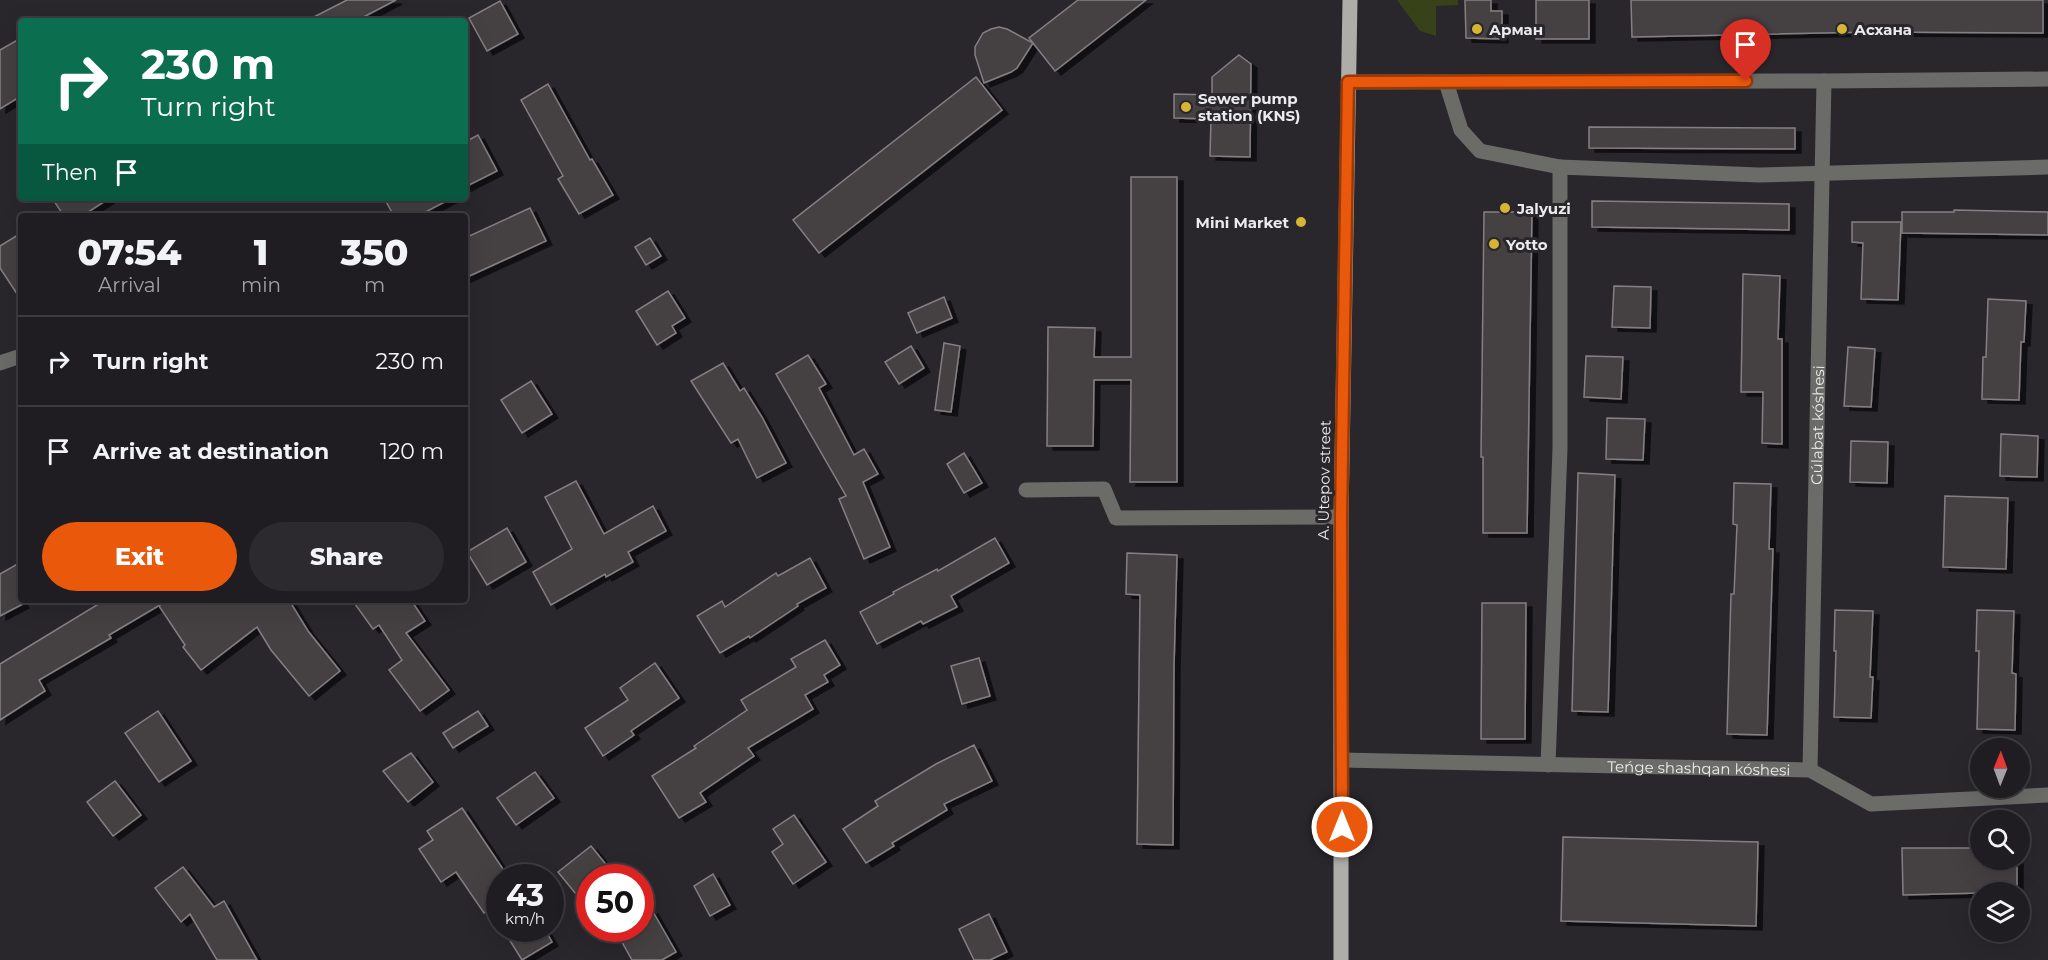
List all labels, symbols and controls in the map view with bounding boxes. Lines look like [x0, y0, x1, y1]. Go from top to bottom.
pin [1720, 19, 1771, 81]
place label: Арман [1489, 20, 1543, 39]
place label: Асхана [1854, 20, 1912, 39]
marker: Арман [1470, 22, 1484, 36]
marker: Асхана [1835, 22, 1849, 36]
icon: arrive [1729, 28, 1762, 61]
text: 230 m [141, 38, 275, 90]
icon: right [42, 42, 120, 120]
place label: Sewer pump station (KNS) [1198, 89, 1300, 125]
text: Turn right [141, 90, 276, 123]
marker: Sewer pump station (KNS) [1179, 100, 1193, 114]
icon: arrive [110, 156, 143, 189]
text: Then [42, 159, 98, 186]
place label: Jalyuzi [1516, 199, 1571, 218]
marker: Jalyuzi [1498, 201, 1512, 215]
place label: Mini Market [1196, 213, 1289, 232]
marker: Mini Market [1294, 215, 1308, 229]
text: 07:54 [78, 230, 181, 274]
text: 1 [254, 230, 268, 274]
text: 350 [341, 230, 408, 274]
place label: Yotto [1505, 235, 1548, 254]
marker: Yotto [1487, 237, 1501, 251]
text: Arrival [98, 273, 161, 297]
text: min [241, 273, 281, 297]
text: m [364, 273, 385, 297]
icon: right [42, 345, 75, 378]
text: Turn right [93, 348, 208, 375]
text: 230 m [375, 348, 444, 375]
street label: Gúlabat kóshesi [1806, 365, 1828, 485]
street label: A. Utepov street [1313, 420, 1335, 540]
icon: arrive [42, 435, 75, 468]
text: Arrive at destination [93, 438, 329, 465]
text: 120 m [380, 438, 444, 465]
button: Exit [42, 522, 237, 591]
button: Share [249, 522, 444, 591]
north arrow [1970, 738, 2030, 798]
map controls [1970, 738, 2030, 942]
street label: Teńge shashqan kóshesi [1607, 756, 1791, 779]
position arrow [1310, 795, 1374, 859]
button: search [1970, 810, 2030, 870]
speed limit sign: 50 [576, 864, 654, 942]
text: 43 [506, 877, 544, 914]
button: layers [1970, 882, 2030, 942]
text: km/h [505, 909, 545, 928]

